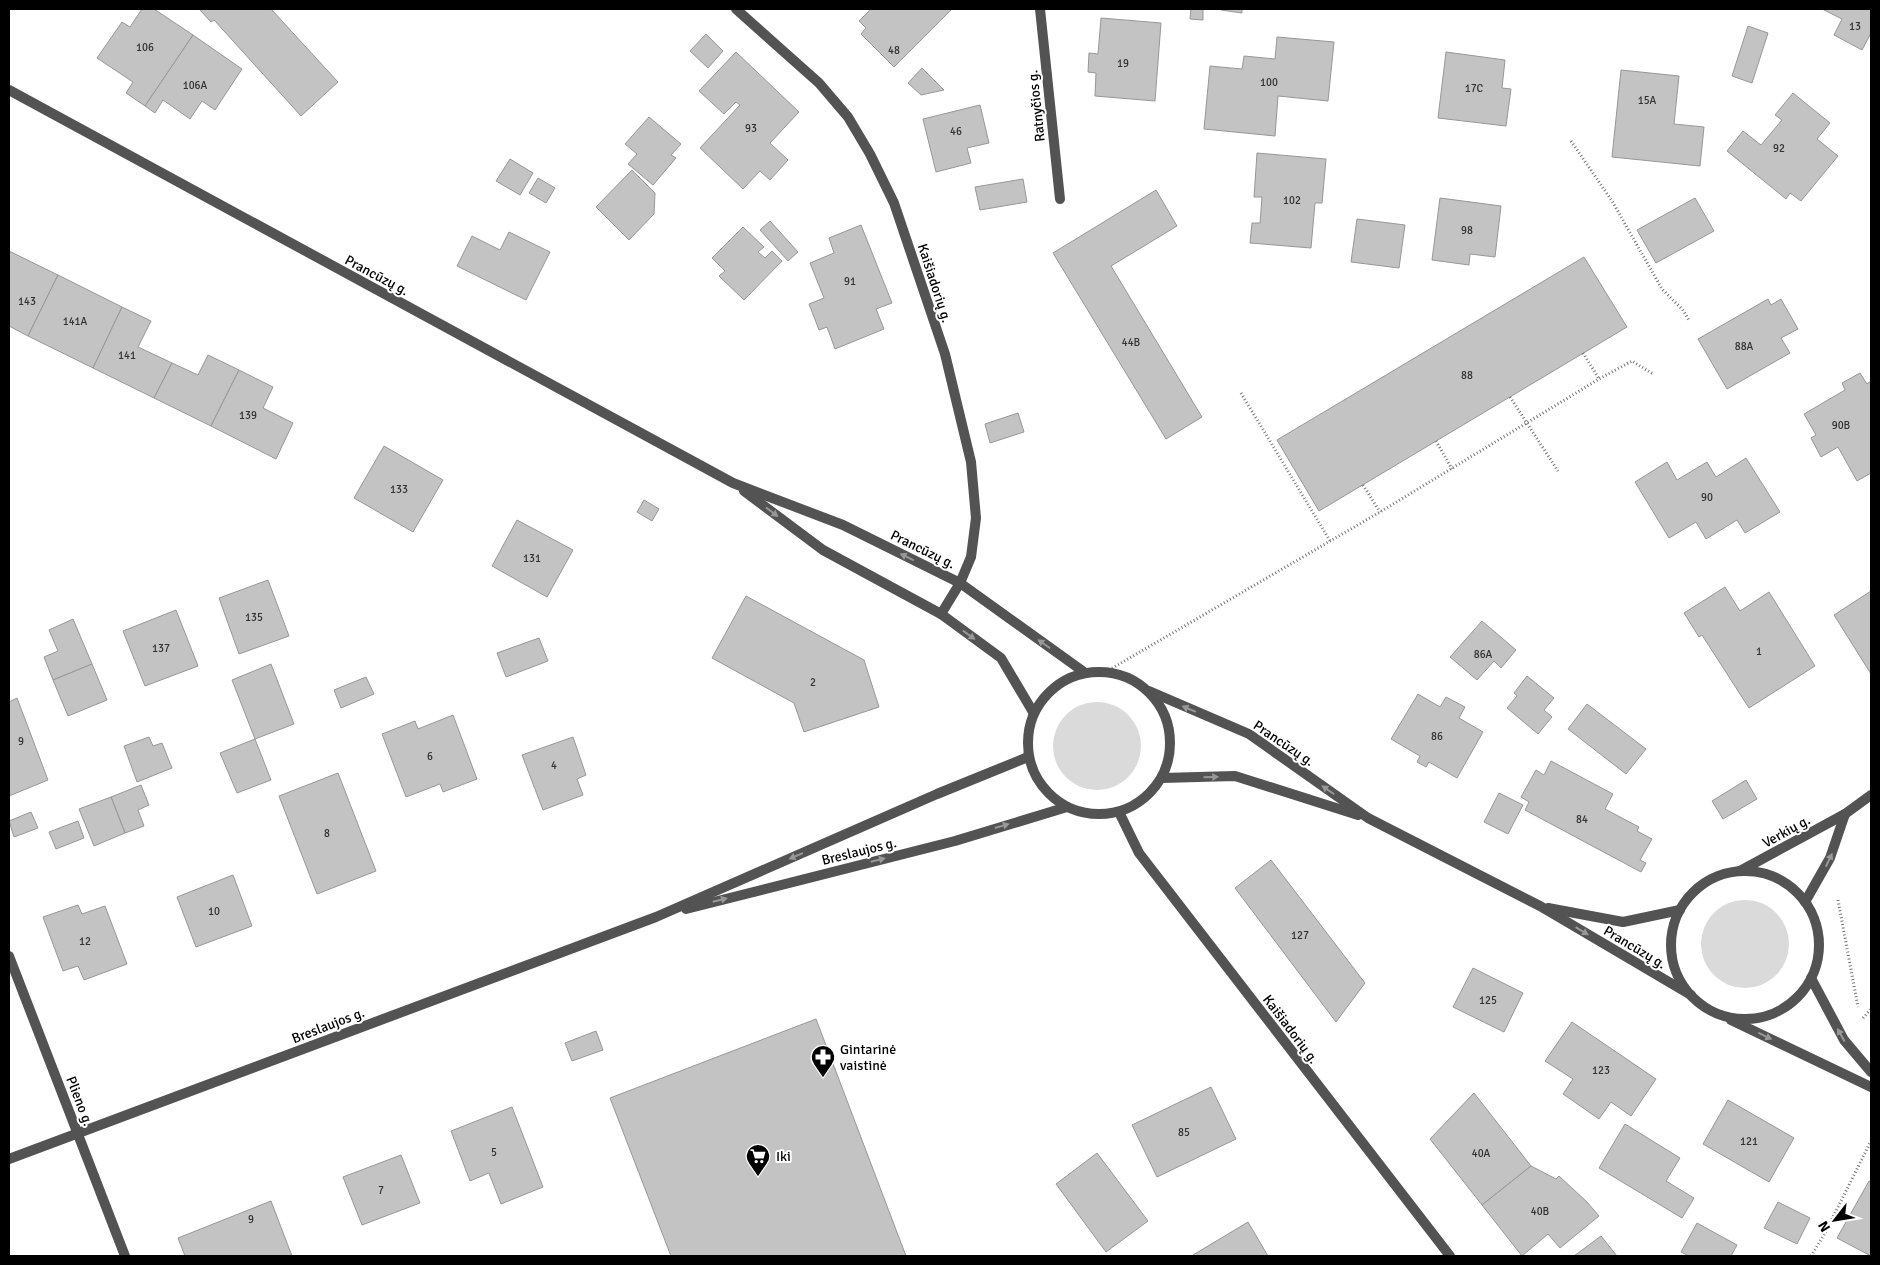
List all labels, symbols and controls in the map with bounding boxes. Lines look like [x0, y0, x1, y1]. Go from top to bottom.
house number: 13 [1849, 20, 1861, 33]
house number: 106 [136, 41, 154, 54]
house number: 48 [888, 44, 900, 57]
house number: 19 [1117, 57, 1129, 70]
street label: Ratnyčios g. [1024, 69, 1049, 143]
house number: 100 [1260, 76, 1278, 89]
house number: 106A [183, 79, 208, 92]
house number: 17C [1465, 82, 1484, 95]
house number: 15A [1638, 94, 1657, 107]
house number: 93 [745, 122, 757, 135]
house number: 46 [950, 125, 962, 138]
house number: 92 [1773, 142, 1785, 155]
house number: 102 [1283, 194, 1301, 207]
house number: 98 [1461, 224, 1473, 237]
street label: Kaišiadorių g. [914, 242, 955, 325]
street label: Prancūzų g. [342, 252, 412, 299]
house number: 91 [844, 275, 856, 288]
house number: 143 [18, 295, 36, 308]
house number: 141A [63, 315, 88, 328]
house number: 44B [1122, 336, 1141, 349]
house number: 88A [1735, 340, 1754, 353]
house number: 141 [118, 349, 136, 362]
house number: 88 [1461, 369, 1473, 382]
house number: 139 [239, 409, 257, 422]
house number: 90B [1832, 419, 1851, 432]
house number: 133 [390, 483, 408, 496]
house number: 90 [1701, 491, 1713, 504]
one-way arrow [765, 507, 779, 517]
street label: Prancūzų g. [888, 527, 958, 572]
house number: 131 [523, 552, 541, 565]
one-way arrow [900, 553, 915, 561]
house number: 135 [245, 611, 263, 624]
one-way arrow [962, 630, 976, 640]
one-way arrow [1037, 639, 1051, 649]
house number: 137 [152, 642, 170, 655]
house number: 1 [1756, 645, 1762, 658]
house number: 86A [1474, 648, 1493, 661]
house number: 2 [810, 676, 816, 689]
one-way arrow [1182, 704, 1196, 712]
street label: Prancūzų g. [1250, 717, 1317, 770]
house number: 86 [1431, 730, 1443, 743]
house number: 9 [18, 735, 24, 748]
house number: 6 [427, 750, 433, 763]
house number: 4 [551, 759, 557, 772]
one-way arrow [1203, 773, 1219, 781]
one-way arrow [1322, 785, 1335, 795]
street label: Verkių g. [1759, 811, 1813, 851]
house number: 84 [1576, 813, 1588, 826]
one-way arrow [994, 822, 1009, 830]
house number: 8 [324, 827, 330, 840]
street label: Breslaujos g. [820, 834, 898, 869]
one-way arrow [789, 852, 803, 860]
one-way arrow [1825, 853, 1833, 867]
one-way arrow [870, 856, 885, 864]
one-way arrow [713, 896, 728, 904]
house number: 10 [208, 905, 220, 918]
street label: Prancūzų g. [1600, 922, 1669, 973]
one-way arrow [1576, 927, 1589, 936]
house number: 127 [1291, 929, 1309, 942]
house number: 12 [79, 935, 91, 948]
street label: Kaišiadorių g. [1259, 991, 1322, 1067]
house number: 125 [1479, 994, 1497, 1007]
street label: Breslaujos g. [289, 1004, 367, 1047]
one-way arrow [1837, 1027, 1845, 1042]
one-way arrow [1758, 1033, 1772, 1041]
place label: Gintarinė vaistinė [840, 1041, 896, 1074]
pharmacy icon: Gintarinė vaistinė [810, 1044, 836, 1078]
house number: 123 [1592, 1064, 1610, 1077]
street label: Plieno g. [62, 1074, 97, 1128]
house number: 85 [1178, 1126, 1190, 1139]
house number: 121 [1740, 1135, 1758, 1148]
supermarket icon: Iki [745, 1143, 771, 1177]
house number: 5 [491, 1146, 497, 1159]
house number: 40A [1472, 1147, 1491, 1160]
place label: Iki [776, 1148, 791, 1165]
house number: 7 [378, 1184, 384, 1197]
north arrow [1810, 1195, 1860, 1245]
house number: 40B [1531, 1205, 1550, 1218]
house number: 9 [248, 1213, 254, 1226]
text: N [1814, 1218, 1834, 1235]

